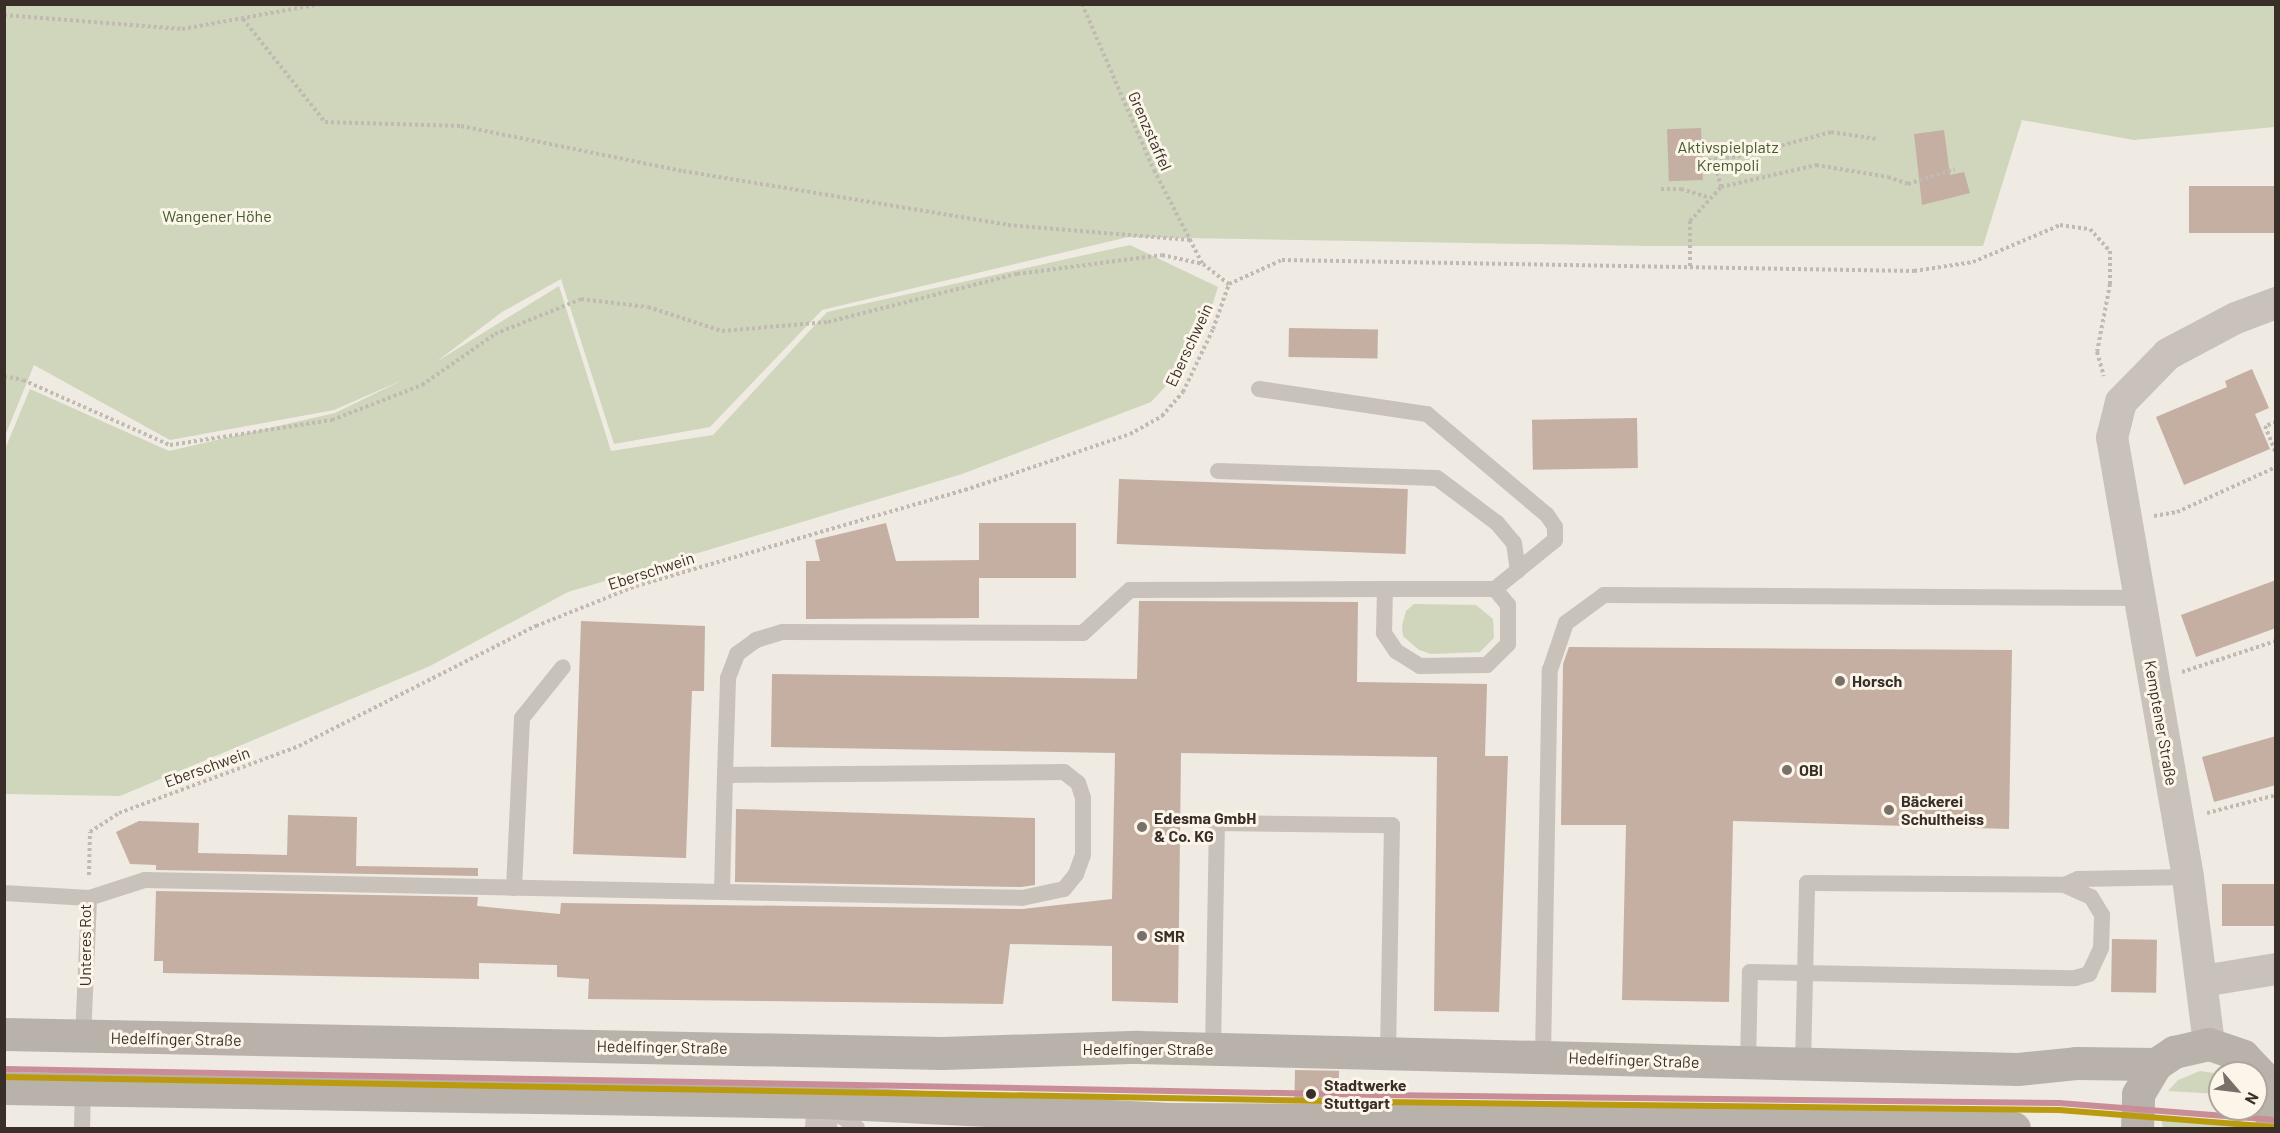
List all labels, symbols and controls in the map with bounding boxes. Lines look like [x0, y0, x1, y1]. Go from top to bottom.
street label: Grenzstaffel [1124, 89, 1176, 173]
park label: Aktivspielplatz Krempoli [1677, 137, 1779, 175]
park label: Wangener Höhe [162, 206, 272, 226]
street label: Eberschwein [1161, 300, 1217, 390]
street label: Eberschwein [605, 548, 697, 594]
street label: Kemptener Straße [2141, 659, 2181, 787]
place label: Horsch [1852, 671, 1902, 691]
marker: Horsch [1833, 674, 1847, 688]
street label: Eberschwein [162, 743, 252, 791]
place label: OBI [1799, 760, 1823, 780]
marker: OBI [1780, 763, 1794, 777]
place label: Bäckerei Schultheiss [1901, 791, 1984, 829]
marker: Bäckerei Schultheiss [1882, 803, 1896, 817]
place label: Edesma GmbH & Co. KG [1154, 808, 1256, 846]
marker: Edesma GmbH & Co. KG [1135, 820, 1149, 834]
street label: Unteres Rot [75, 904, 95, 986]
place label: SMR [1154, 926, 1185, 946]
marker: SMR [1135, 929, 1149, 943]
street label: Hedelfinger Straße [110, 1028, 242, 1050]
street label: Hedelfinger Straße [596, 1036, 728, 1058]
street label: Hedelfinger Straße [1082, 1039, 1214, 1059]
street label: Hedelfinger Straße [1568, 1048, 1700, 1072]
north arrow [2208, 1061, 2268, 1121]
place label: Stadtwerke Stuttgart [1324, 1075, 1407, 1113]
marker: Stadtwerke Stuttgart [1302, 1085, 1320, 1103]
text: N [2242, 1090, 2263, 1108]

